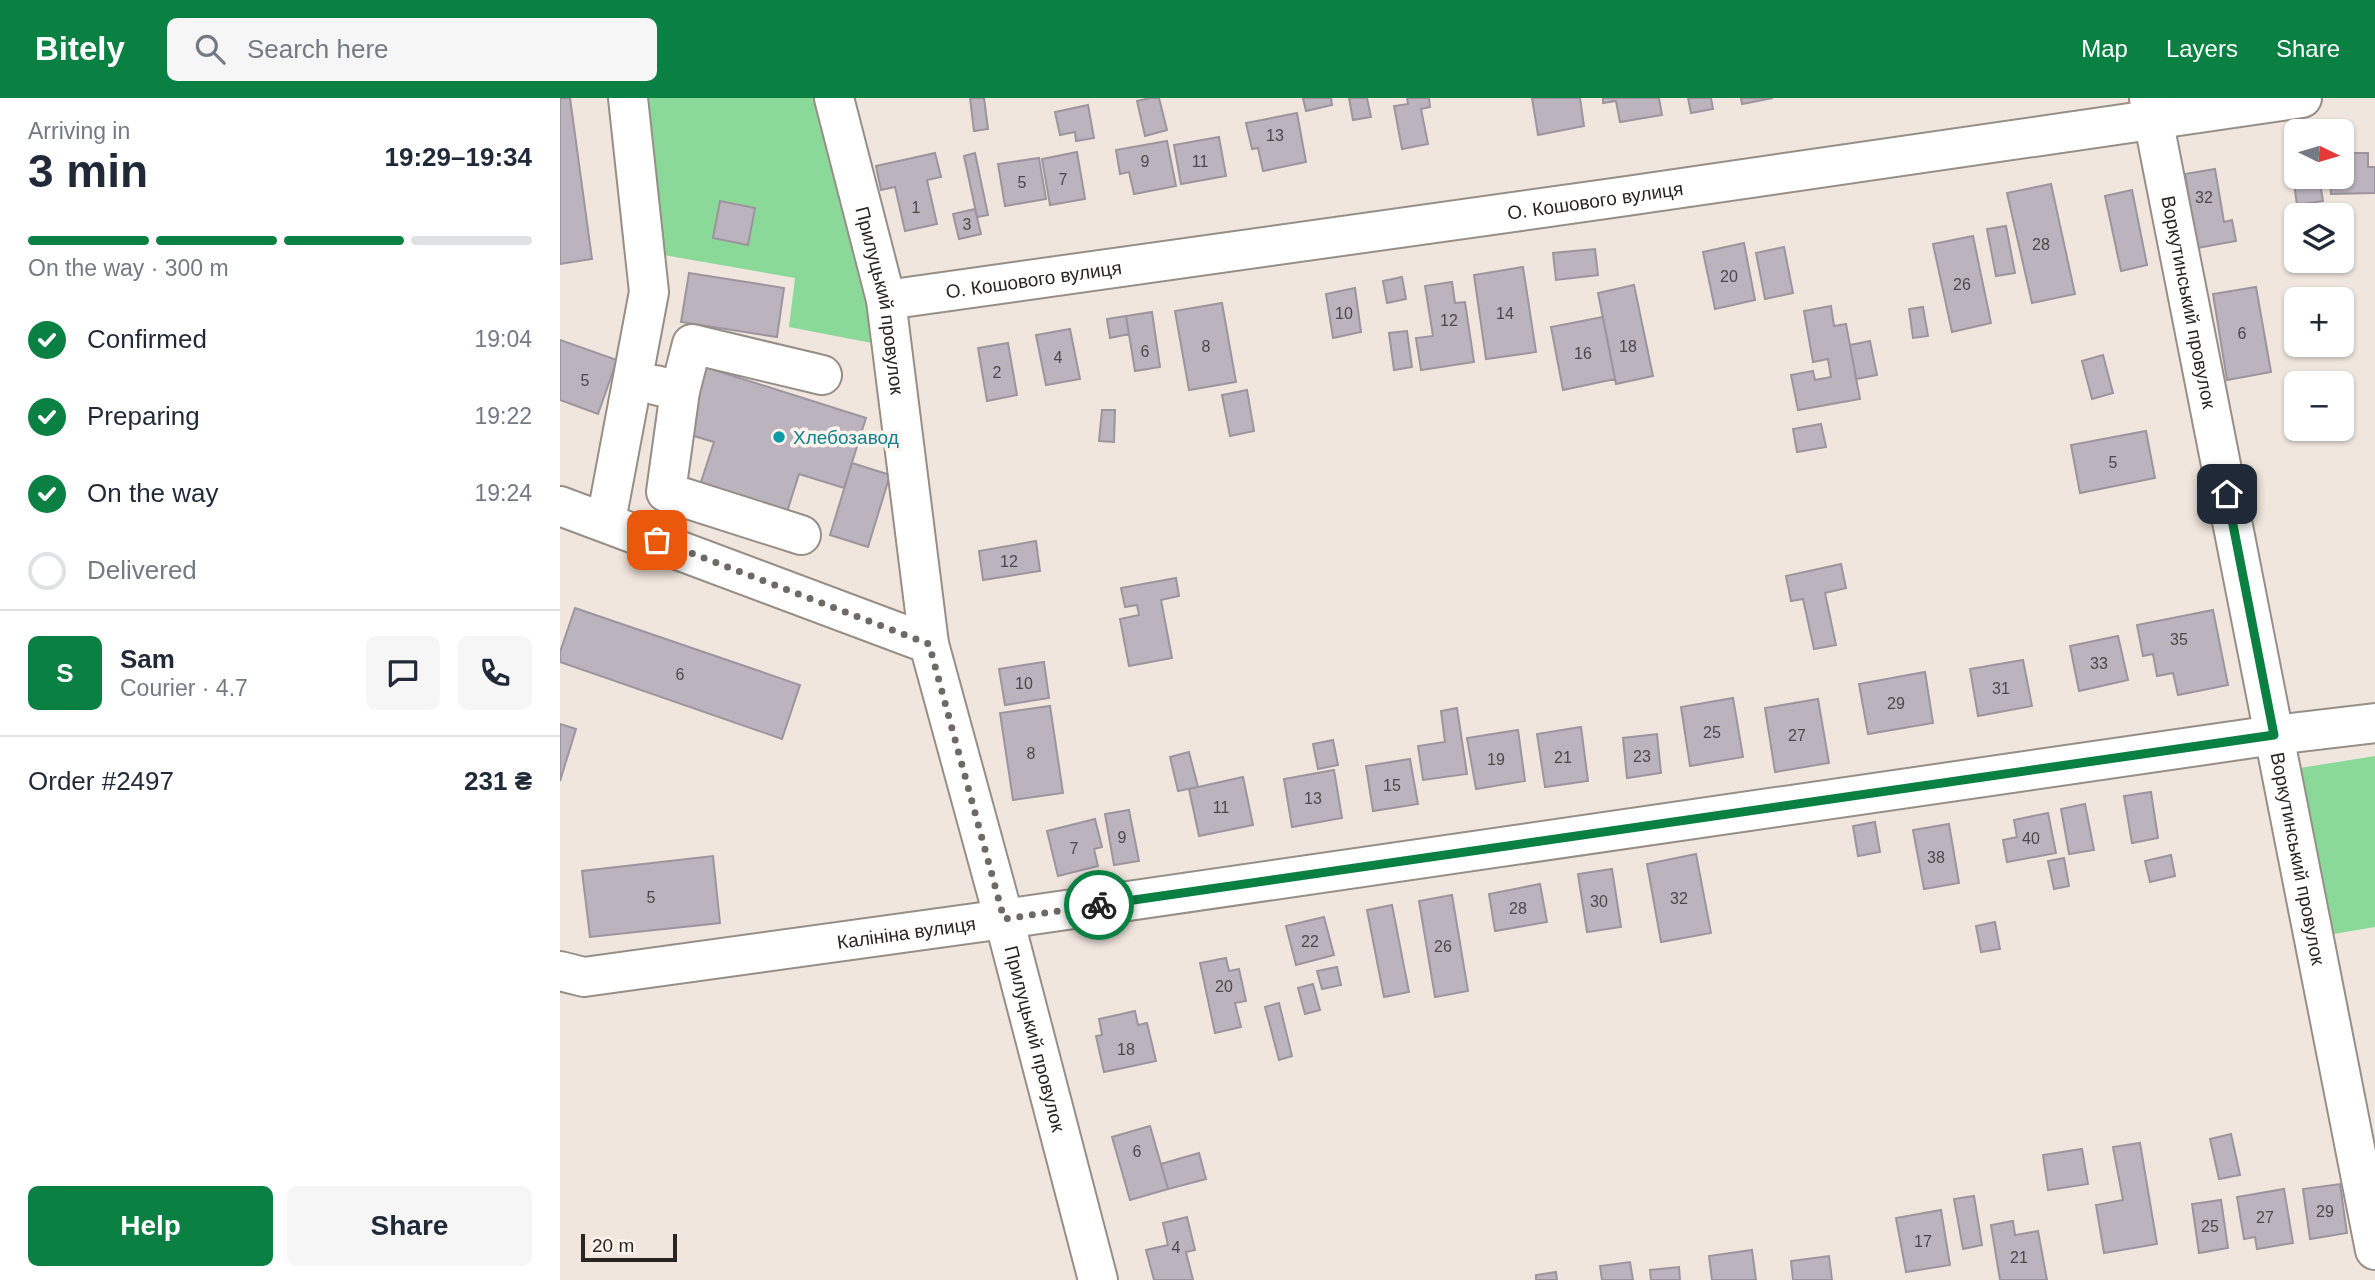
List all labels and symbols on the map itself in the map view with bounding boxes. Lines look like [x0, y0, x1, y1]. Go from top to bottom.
north arrow [2284, 119, 2354, 189]
house number: 13 [1266, 127, 1284, 144]
house number: 9 [1141, 153, 1150, 170]
house number: 11 [1192, 153, 1208, 170]
house number: 7 [1059, 171, 1068, 188]
house number: 5 [1018, 174, 1027, 191]
street label: О. Кошового вулиця [1506, 177, 1684, 223]
house number: 32 [2195, 189, 2213, 206]
street label: Воркутинський провулок [2158, 194, 2220, 411]
house number: 1 [912, 199, 921, 216]
street label: Прилуцький провулок [852, 204, 908, 396]
house number: 3 [963, 216, 972, 233]
house number: 28 [2032, 236, 2050, 253]
street label: О. Кошового вулиця [944, 257, 1123, 302]
house number: 20 [1720, 268, 1738, 285]
house number: 26 [1953, 276, 1971, 293]
house number: 10 [1335, 305, 1353, 322]
house number: 14 [1496, 305, 1514, 322]
house number: 12 [1440, 312, 1458, 329]
house number: 6 [2238, 325, 2247, 342]
house number: 8 [1202, 338, 1211, 355]
house number: 18 [1619, 338, 1637, 355]
house number: 6 [1141, 343, 1150, 360]
house number: 16 [1574, 345, 1592, 362]
house number: 4 [1054, 349, 1063, 366]
house number: 2 [993, 364, 1002, 381]
house number: 5 [581, 372, 590, 389]
place label: Хлебозавод [793, 427, 899, 448]
marker: Хлебозавод [771, 429, 787, 445]
house number: 5 [2109, 454, 2118, 471]
pin [2197, 464, 2257, 524]
pin [627, 510, 687, 570]
house number: 12 [1000, 553, 1018, 570]
house number: 35 [2170, 631, 2188, 648]
house number: 33 [2090, 655, 2108, 672]
house number: 6 [676, 666, 685, 683]
house number: 10 [1015, 675, 1033, 692]
house number: 31 [1992, 680, 2010, 697]
house number: 29 [1887, 695, 1905, 712]
house number: 25 [1703, 724, 1721, 741]
house number: 27 [1788, 727, 1806, 744]
house number: 8 [1027, 745, 1036, 762]
house number: 23 [1633, 748, 1651, 765]
house number: 21 [1554, 749, 1572, 766]
street label: Воркутинський провулок [2267, 750, 2329, 967]
house number: 19 [1487, 751, 1505, 768]
house number: 15 [1383, 777, 1401, 794]
house number: 13 [1304, 790, 1322, 807]
house number: 11 [1213, 799, 1229, 816]
house number: 9 [1118, 829, 1127, 846]
house number: 40 [2022, 830, 2040, 847]
house number: 7 [1070, 840, 1079, 857]
house number: 38 [1927, 849, 1945, 866]
courier [1064, 870, 1134, 940]
house number: 5 [647, 889, 656, 906]
house number: 32 [1670, 890, 1688, 907]
house number: 30 [1590, 893, 1608, 910]
house number: 28 [1509, 900, 1527, 917]
street label: Калініна вулиця [836, 913, 977, 952]
house number: 22 [1301, 933, 1319, 950]
house number: 26 [1434, 938, 1452, 955]
street label: Прилуцький провулок [1001, 943, 1070, 1135]
house number: 20 [1215, 978, 1233, 995]
house number: 18 [1117, 1041, 1135, 1058]
house number: 6 [1133, 1143, 1142, 1160]
house number: 29 [2316, 1203, 2334, 1220]
house number: 27 [2256, 1209, 2274, 1226]
house number: 25 [2201, 1218, 2219, 1235]
scale bar [581, 1231, 677, 1263]
house number: 17 [1914, 1233, 1932, 1250]
house number: 4 [1172, 1239, 1181, 1256]
house number: 21 [2010, 1249, 2028, 1266]

